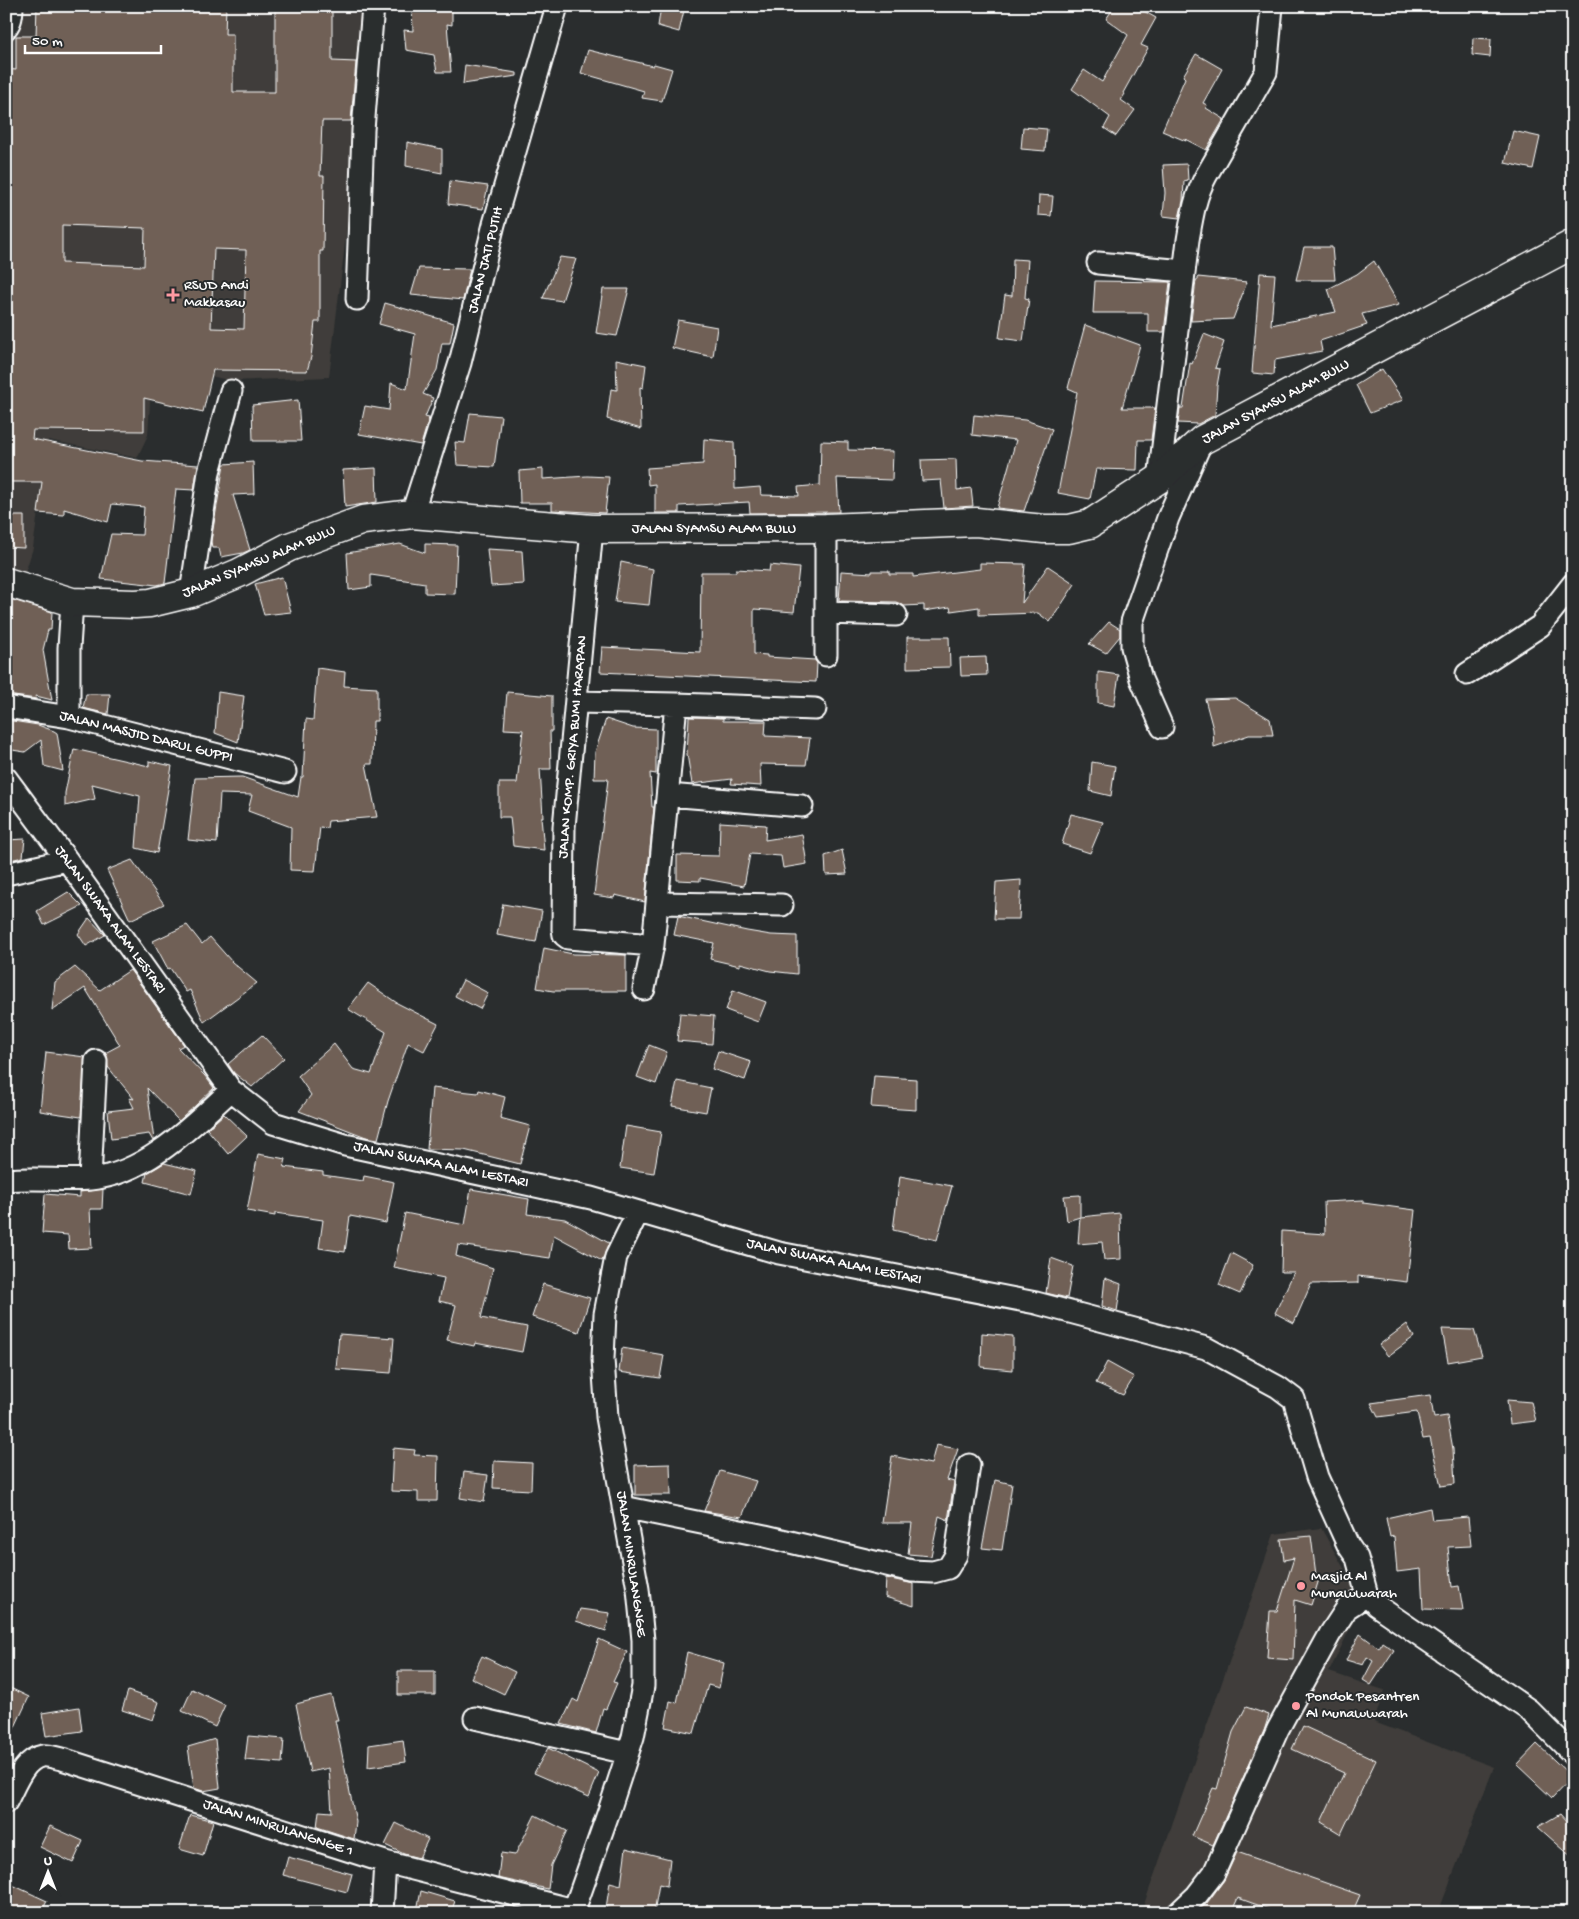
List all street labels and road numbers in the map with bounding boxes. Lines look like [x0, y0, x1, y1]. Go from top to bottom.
street label: JALAN JATI PUTIH [464, 204, 508, 315]
street label: JALAN SYAMSU ALAM BULU [1199, 355, 1353, 449]
street label: JALAN SYAMSU ALAM BULU [632, 520, 797, 538]
street label: JALAN SYAMSU ALAM BULU [180, 521, 339, 602]
street label: JALAN KOMP. GRIYA BUMI HARAPAN [554, 634, 592, 859]
street label: JALAN MASJID DARUL GUPPI [57, 707, 235, 767]
street label: JALAN SWAKA ALAM LESTARI [50, 842, 170, 998]
street label: JALAN SWAKA ALAM LESTARI [352, 1138, 530, 1192]
street label: JALAN SWAKA ALAM LESTARI [745, 1235, 923, 1289]
street label: JALAN MINRULANGNGE [612, 1490, 650, 1639]
street label: JALAN MINRULANGNGE 1 [201, 1795, 355, 1861]

